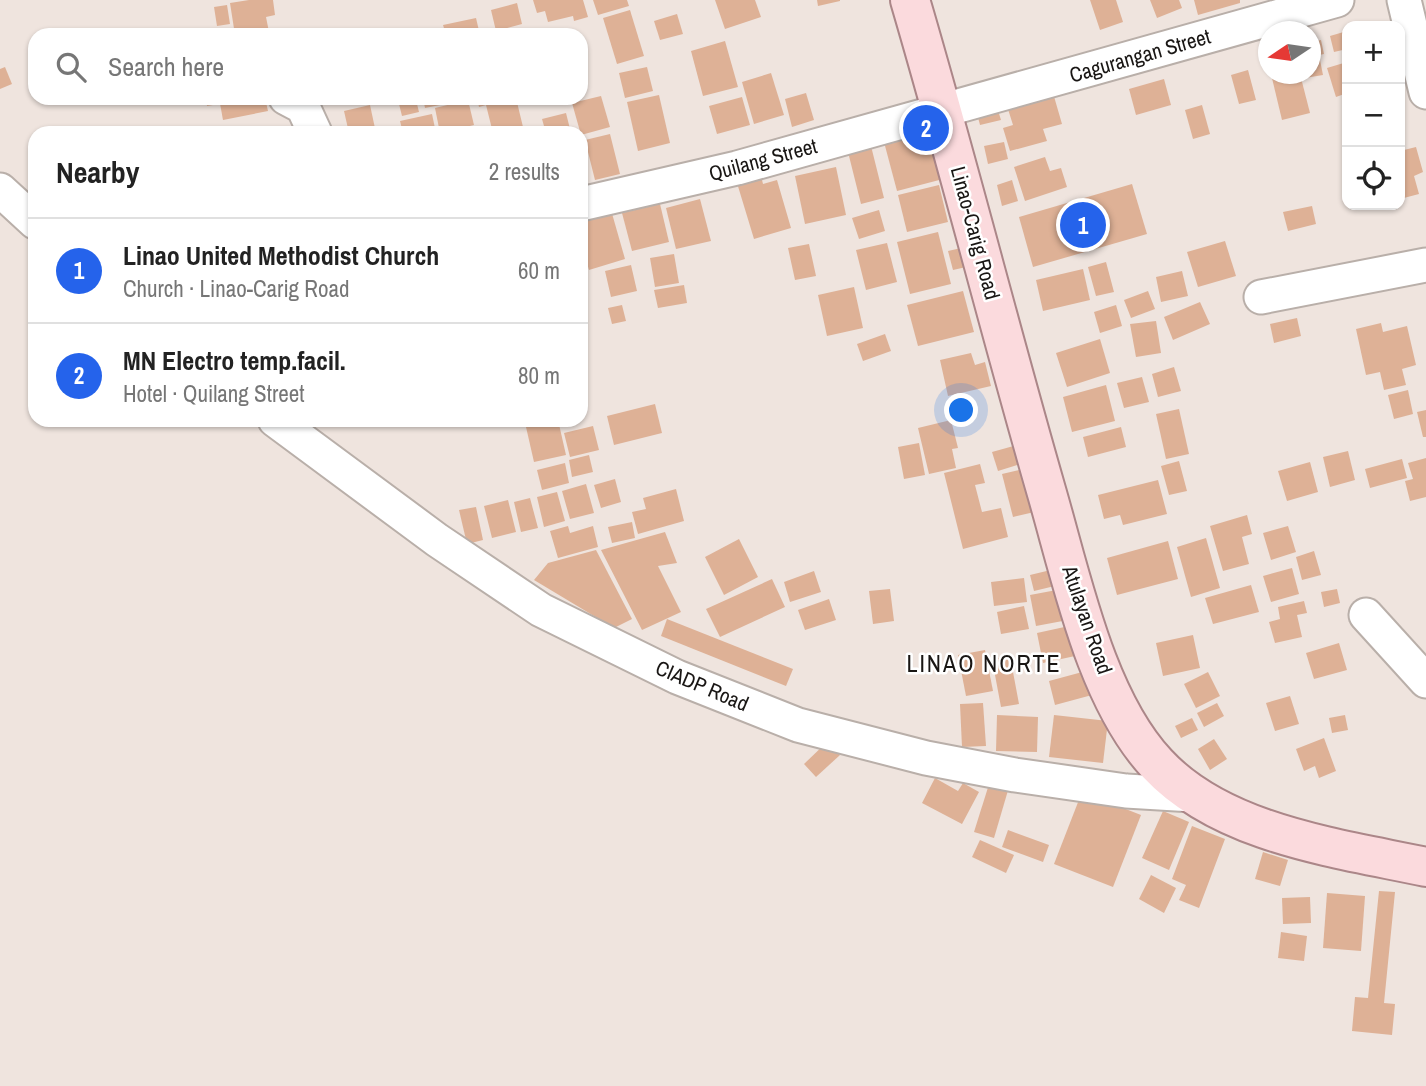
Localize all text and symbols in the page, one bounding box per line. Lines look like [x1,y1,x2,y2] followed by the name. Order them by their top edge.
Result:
[1066,21,1214,90] street label: Cagurangan Street
[1258,21,1321,84] north arrow
[1342,21,1405,210] map controls
[1342,21,1405,84] button: +
[28,28,588,105] search box
[52,48,90,86] icon: search
[108,49,224,84] text: Search here
[1342,84,1405,147] button: −
[903,102,949,154] pin: 2
[705,131,820,188] street label: Quilang Street
[1342,147,1405,210] button: locate
[56,152,139,192] text: Nearby
[489,156,560,187] text: 2 results
[944,163,1007,303] street label: Linao-Carig Road
[1060,199,1106,251] pin: 1
[123,238,439,273] text: Linao United Methodist Church
[74,255,84,286] text: 1
[518,255,560,286] text: 60 m
[123,273,349,304] text: Church · Linao-Carig Road
[123,343,346,378] text: MN Electro temp.facil.
[74,360,84,391] text: 2
[518,360,560,391] text: 80 m
[123,378,304,409] text: Hotel · Quilang Street
[944,393,978,427] your location
[1055,561,1120,678] street label: Atulayan Road
[906,647,1062,679] district label: LINAO NORTE
[651,653,753,718] street label: CIADP Road

